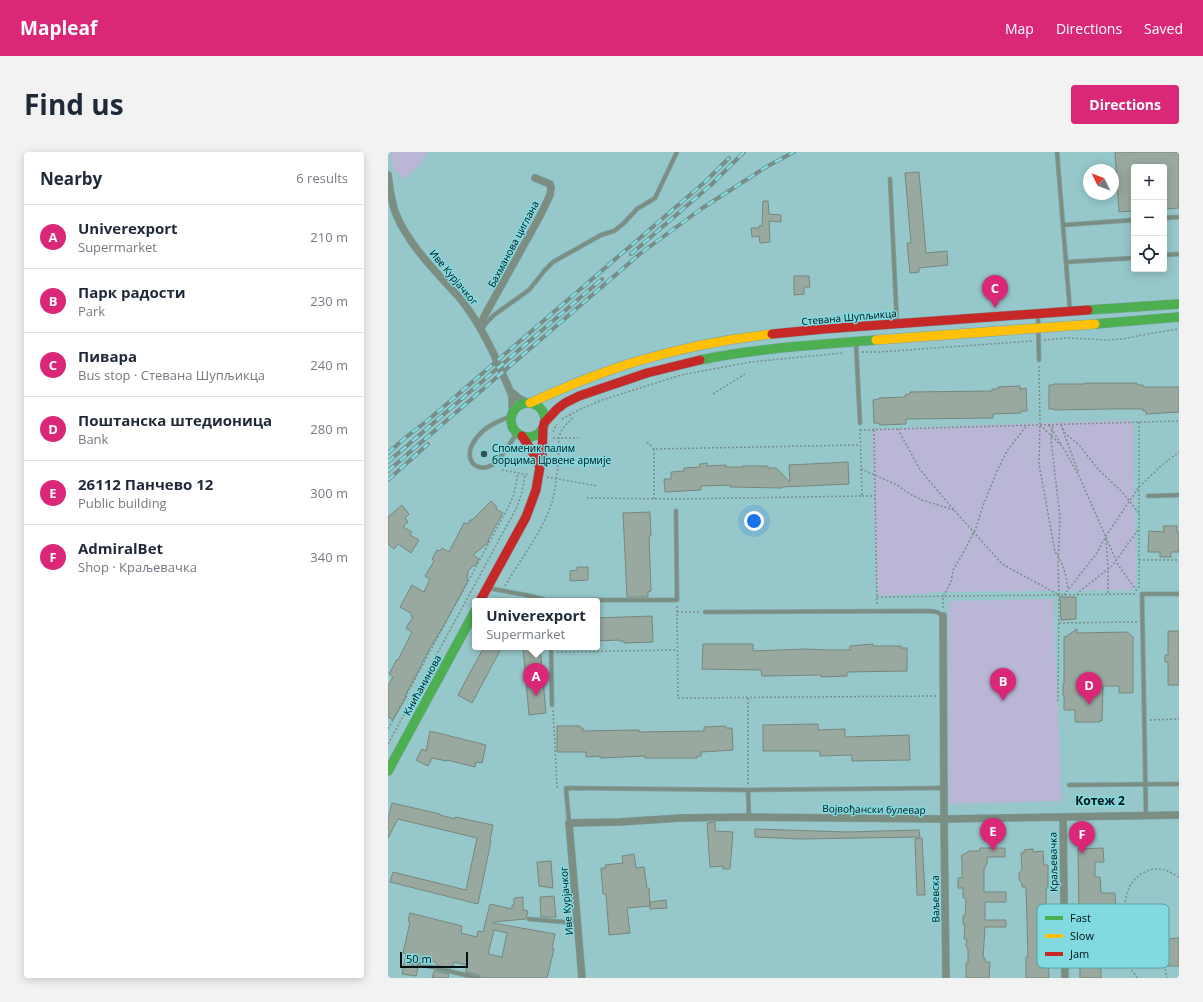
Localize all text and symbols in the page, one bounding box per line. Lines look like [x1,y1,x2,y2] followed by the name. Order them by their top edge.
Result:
[20,15,97,41] text: Mapleaf
[1005,19,1034,38] text: Map
[1056,19,1122,38] text: Directions
[1144,19,1183,38] text: Saved
[24,85,124,123] text: Find us
[1071,85,1179,124] button: Directions
[1083,164,1119,200] north arrow
[1131,164,1167,272] map controls
[1131,164,1167,200] button: +
[40,167,102,190] text: Nearby
[296,169,348,187] text: 6 results
[484,198,542,290] street label: Бахманова циглана
[1131,200,1167,236] button: −
[78,218,178,238] text: Univerexport
[49,228,57,246] text: A
[310,228,348,246] text: 210 m
[1131,236,1167,272] button: locate
[78,238,157,256] text: Supermarket
[427,246,482,308] street label: Иве Курјачког
[982,275,1008,308] pin: C
[78,282,186,302] text: Парк радости
[49,292,57,310] text: B
[310,292,348,310] text: 230 m
[78,302,105,320] text: Park
[801,306,897,328] street label: Стевана Шупљикца
[78,346,137,366] text: Пивара
[49,356,57,374] text: C
[310,356,348,374] text: 240 m
[78,366,265,384] text: Bus stop · Стевана Шупљикца
[78,410,272,430] text: Поштанска штедионица
[48,420,58,438] text: D
[310,420,348,438] text: 280 m
[78,430,108,448] text: Bank
[492,441,611,467] place label: Споменик палим борцима Црвене армије
[479,449,489,459] marker: Споменик палим борцима Црвене армије
[78,474,213,494] text: 26112 Панчево 12
[49,484,57,502] text: E
[310,484,348,502] text: 300 m
[78,494,167,512] text: Public building
[744,511,764,531] your location
[78,538,163,558] text: AdmiralBet
[49,548,57,566] text: F
[310,548,348,566] text: 340 m
[78,558,197,576] text: Shop · Краљевачка
[472,598,600,650] popup
[486,605,586,625] text: Univerexport
[486,625,565,643] text: Supermarket
[400,652,444,718] street label: Книћанинова
[523,663,549,696] pin: A
[990,668,1016,701] pin: B
[1076,672,1102,705] pin: D
[1075,792,1125,809] district label: Котеж 2
[822,801,926,817] street label: Војвођански булевар
[980,818,1006,851] pin: E
[1069,821,1095,854] pin: F
[1045,832,1061,892] street label: Краљевачка
[556,866,576,936] street label: Иве Курјачког
[928,875,942,923] street label: Ваљевска
[1037,904,1169,968] legend
[1070,910,1091,925] text: Fast
[1070,928,1094,943] text: Slow
[1069,946,1089,961] text: Jam
[400,950,468,969] scale bar
[406,951,432,966] text: 50 m

